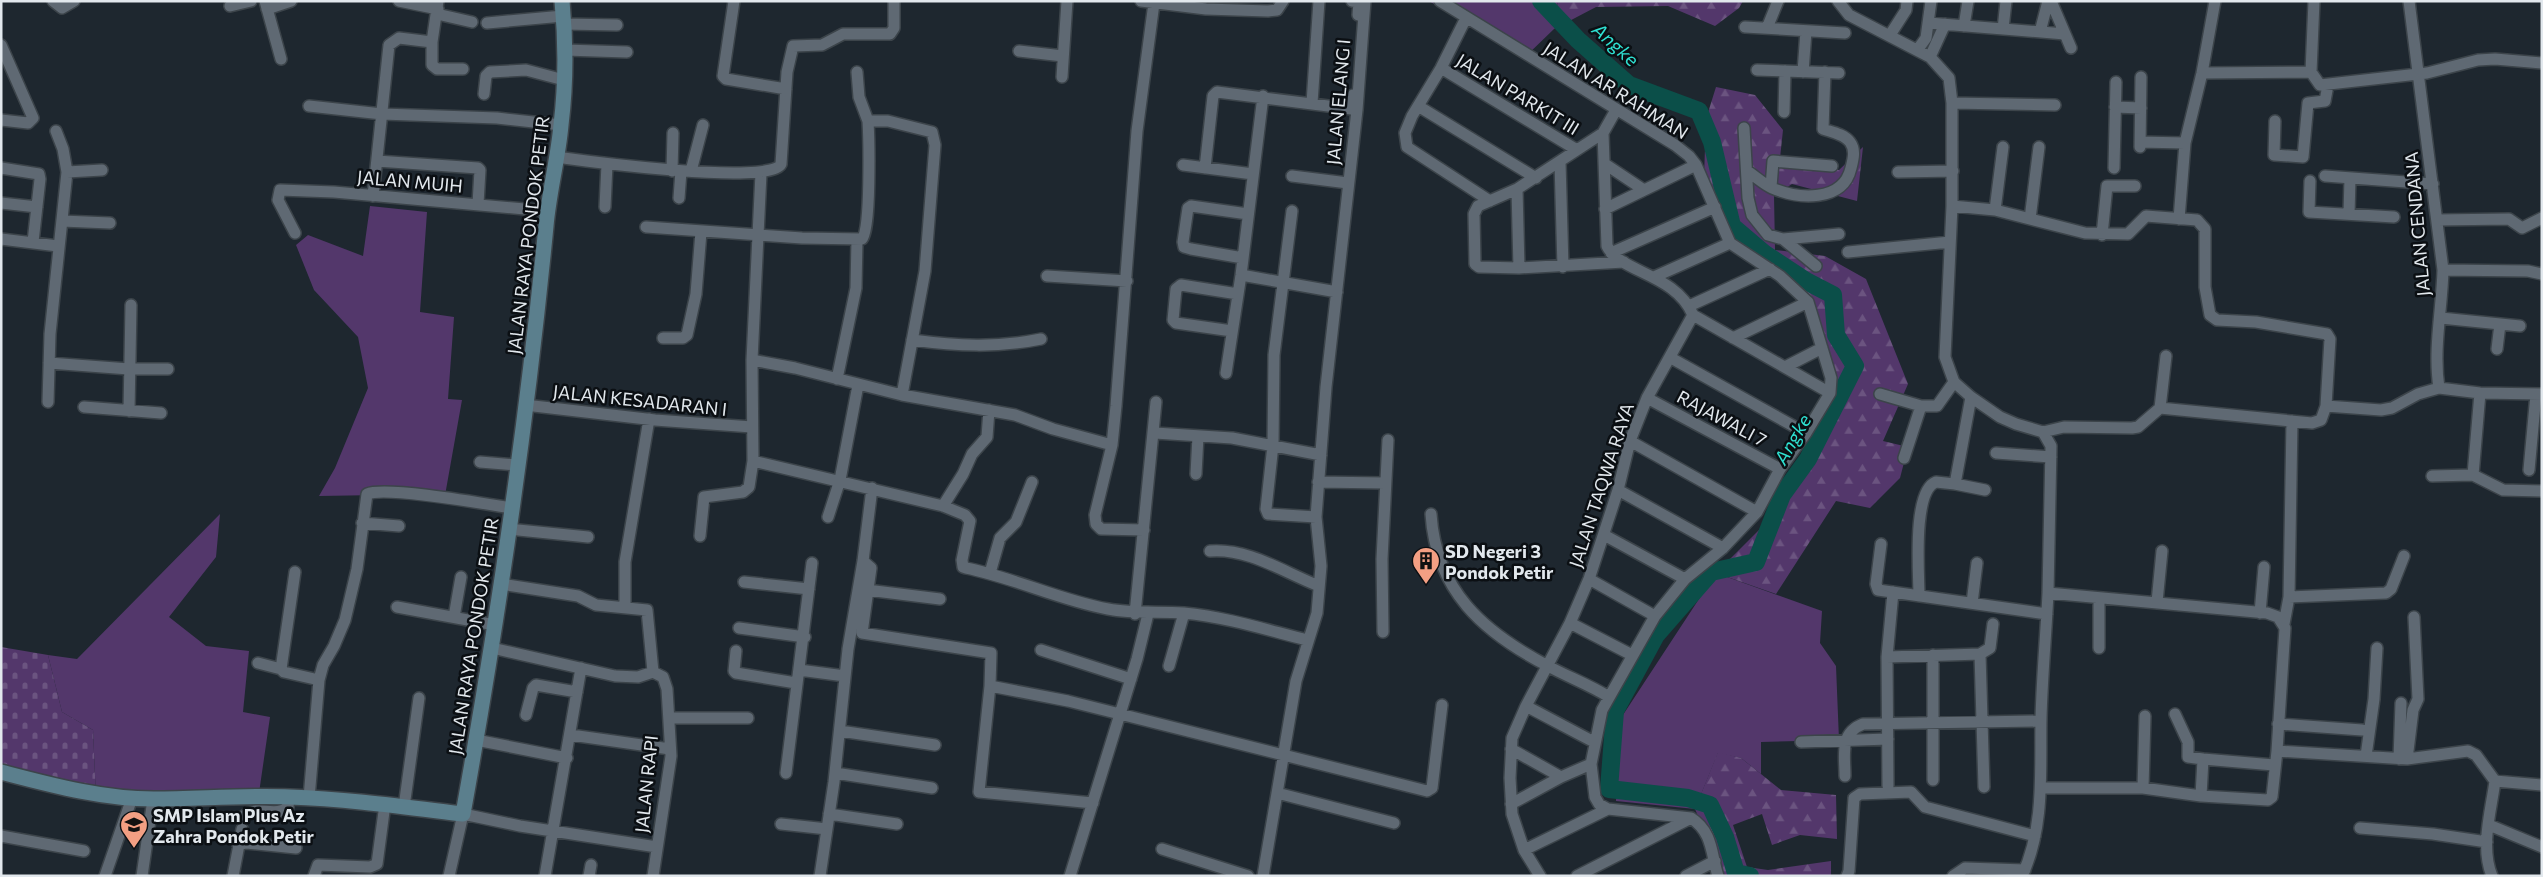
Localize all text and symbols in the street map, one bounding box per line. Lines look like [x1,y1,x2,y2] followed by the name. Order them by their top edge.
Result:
[1587,17,1644,71] water label: Angke
[1540,37,1692,143] street label: JALAN AR RAHMAN
[1322,38,1354,166] street label: JALAN ELANG I
[1453,49,1583,139] street label: JALAN PARKIT III
[502,115,554,355] street label: JALAN RAYA PONDOK PETIR
[2400,151,2434,297] street label: JALAN CENDANA
[356,165,464,197] street label: JALAN MUIH
[552,380,728,420] street label: JALAN KESADARAN I
[1673,385,1771,451] street label: RAJAWALI 7
[1564,400,1638,570] street label: JALAN TAQWA RAYA
[1768,410,1816,469] water label: Angke
[443,516,503,756] street label: JALAN RAYA PONDOK PETIR
[1445,540,1554,583] place label: SD Negeri 3 Pondok Petir
[1411,546,1441,585] building icon: SD Negeri 3 Pondok Petir
[630,734,662,834] street label: JALAN RAPI
[153,804,315,847] place label: SMP Islam Plus Az Zahra Pondok Petir
[119,810,149,849] school or university icon: SMP Islam Plus Az Zahra Pondok Petir

